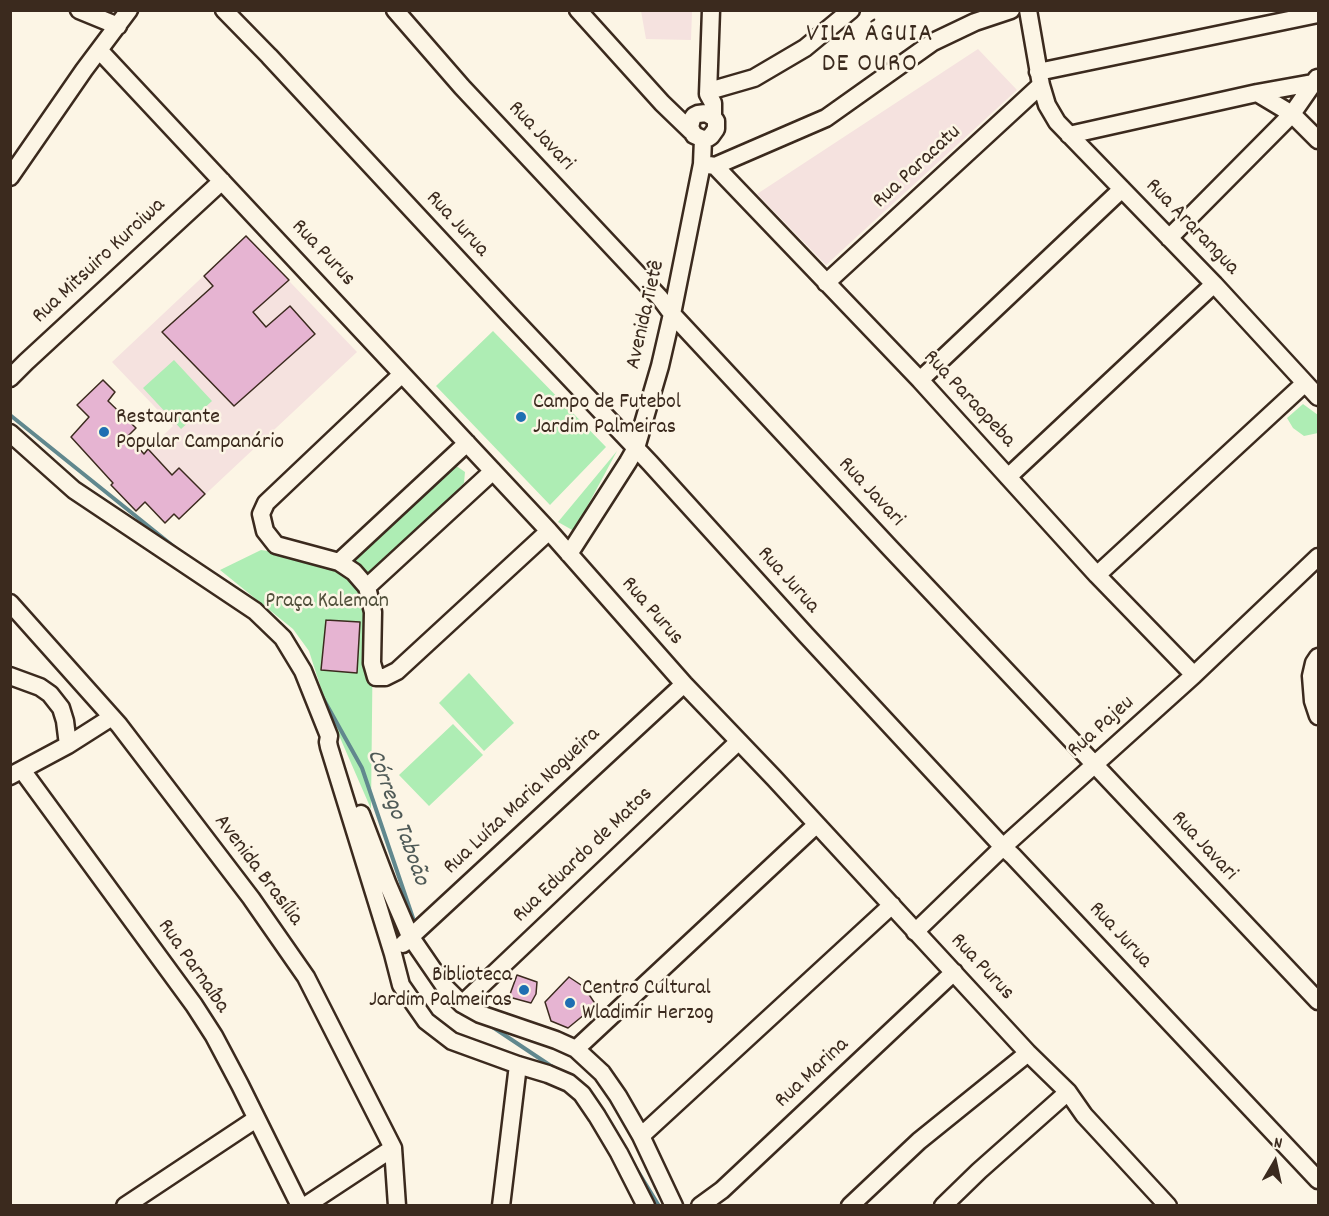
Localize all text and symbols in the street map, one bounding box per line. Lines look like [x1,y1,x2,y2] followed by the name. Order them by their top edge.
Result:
[806,20,934,82] district label: VILA ÁGUIA DE OURO
[501,97,579,177] street label: Rua Javari
[868,120,968,216] street label: Rua Paracatu
[1138,174,1244,282] street label: Rua Ararangua
[419,186,493,264] street label: Rua Jurua
[28,194,172,330] street label: Rua Mitsuiro Kuroiwa
[284,215,360,293] street label: Rua Purus
[622,258,672,372] street label: Avenida Tietê
[916,346,1020,454] street label: Rua Paraopeba
[533,391,681,442] place label: Campo de Futebol Jardim Palmeiras
[116,406,284,458] place label: Restaurante Popular Campanário
[514,410,528,424] marker: Campo de Futebol Jardim Palmeiras
[97,425,111,439] marker: Restaurante Popular Campanário
[831,453,909,533] street label: Rua Javari
[750,542,824,620] street label: Rua Jurua
[614,572,688,652] street label: Rua Purus
[265,590,389,616] park label: Praça Kaleman
[1063,691,1141,765] street label: Rua Pajeu
[439,723,607,881] street label: Rua Luíza Maria Nogueira
[358,746,434,890] water label: Córrego Taboão
[509,782,659,930] street label: Rua Eduardo de Matos
[1164,807,1242,887] street label: Rua Javari
[207,810,307,932] street label: Avenida Brasília
[1082,897,1156,975] street label: Rua Jurua
[150,915,234,1019] street label: Rua Parnaíba
[943,929,1019,1007] street label: Rua Purus
[369,964,512,1016] place label: Biblioteca Jardim Palmeiras
[582,977,714,1028] place label: Centro Cultural Wladimir Herzog
[517,983,531,997] marker: Biblioteca Jardim Palmeiras
[563,996,577,1010] marker: Centro Cultural Wladimir Herzog
[771,1033,855,1115] street label: Rua Marina
[1245,1132,1305,1192] north arrow
[1272,1132,1284,1156] text: N

